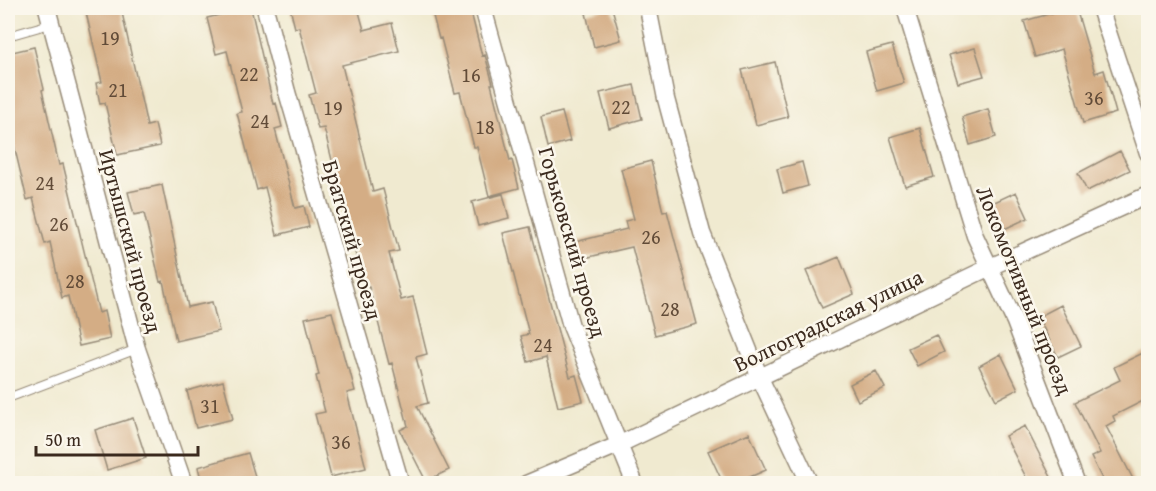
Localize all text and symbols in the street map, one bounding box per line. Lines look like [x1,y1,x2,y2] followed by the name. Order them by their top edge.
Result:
[100,23,120,52] house number: 19
[239,59,259,88] house number: 22
[461,60,481,89] house number: 16
[108,75,128,104] house number: 21
[1084,83,1104,112] house number: 36
[611,92,631,121] house number: 22
[323,93,343,122] house number: 19
[250,106,270,135] house number: 24
[475,112,495,141] house number: 18
[530,143,616,341] street label: Горьковский проезд
[91,146,171,336] street label: Иртышский проезд
[315,156,391,324] street label: Братский проезд
[35,168,55,197] house number: 24
[968,181,1082,399] street label: Локомотивный проезд
[49,209,69,238] house number: 26
[641,222,661,251] house number: 26
[728,260,929,380] street label: Волгоградская улица
[65,266,85,295] house number: 28
[660,294,680,323] house number: 28
[533,330,553,359] house number: 24
[200,391,220,420] house number: 31
[36,419,198,457] scale bar
[45,426,81,453] text: 50 m
[331,427,351,456] house number: 36

